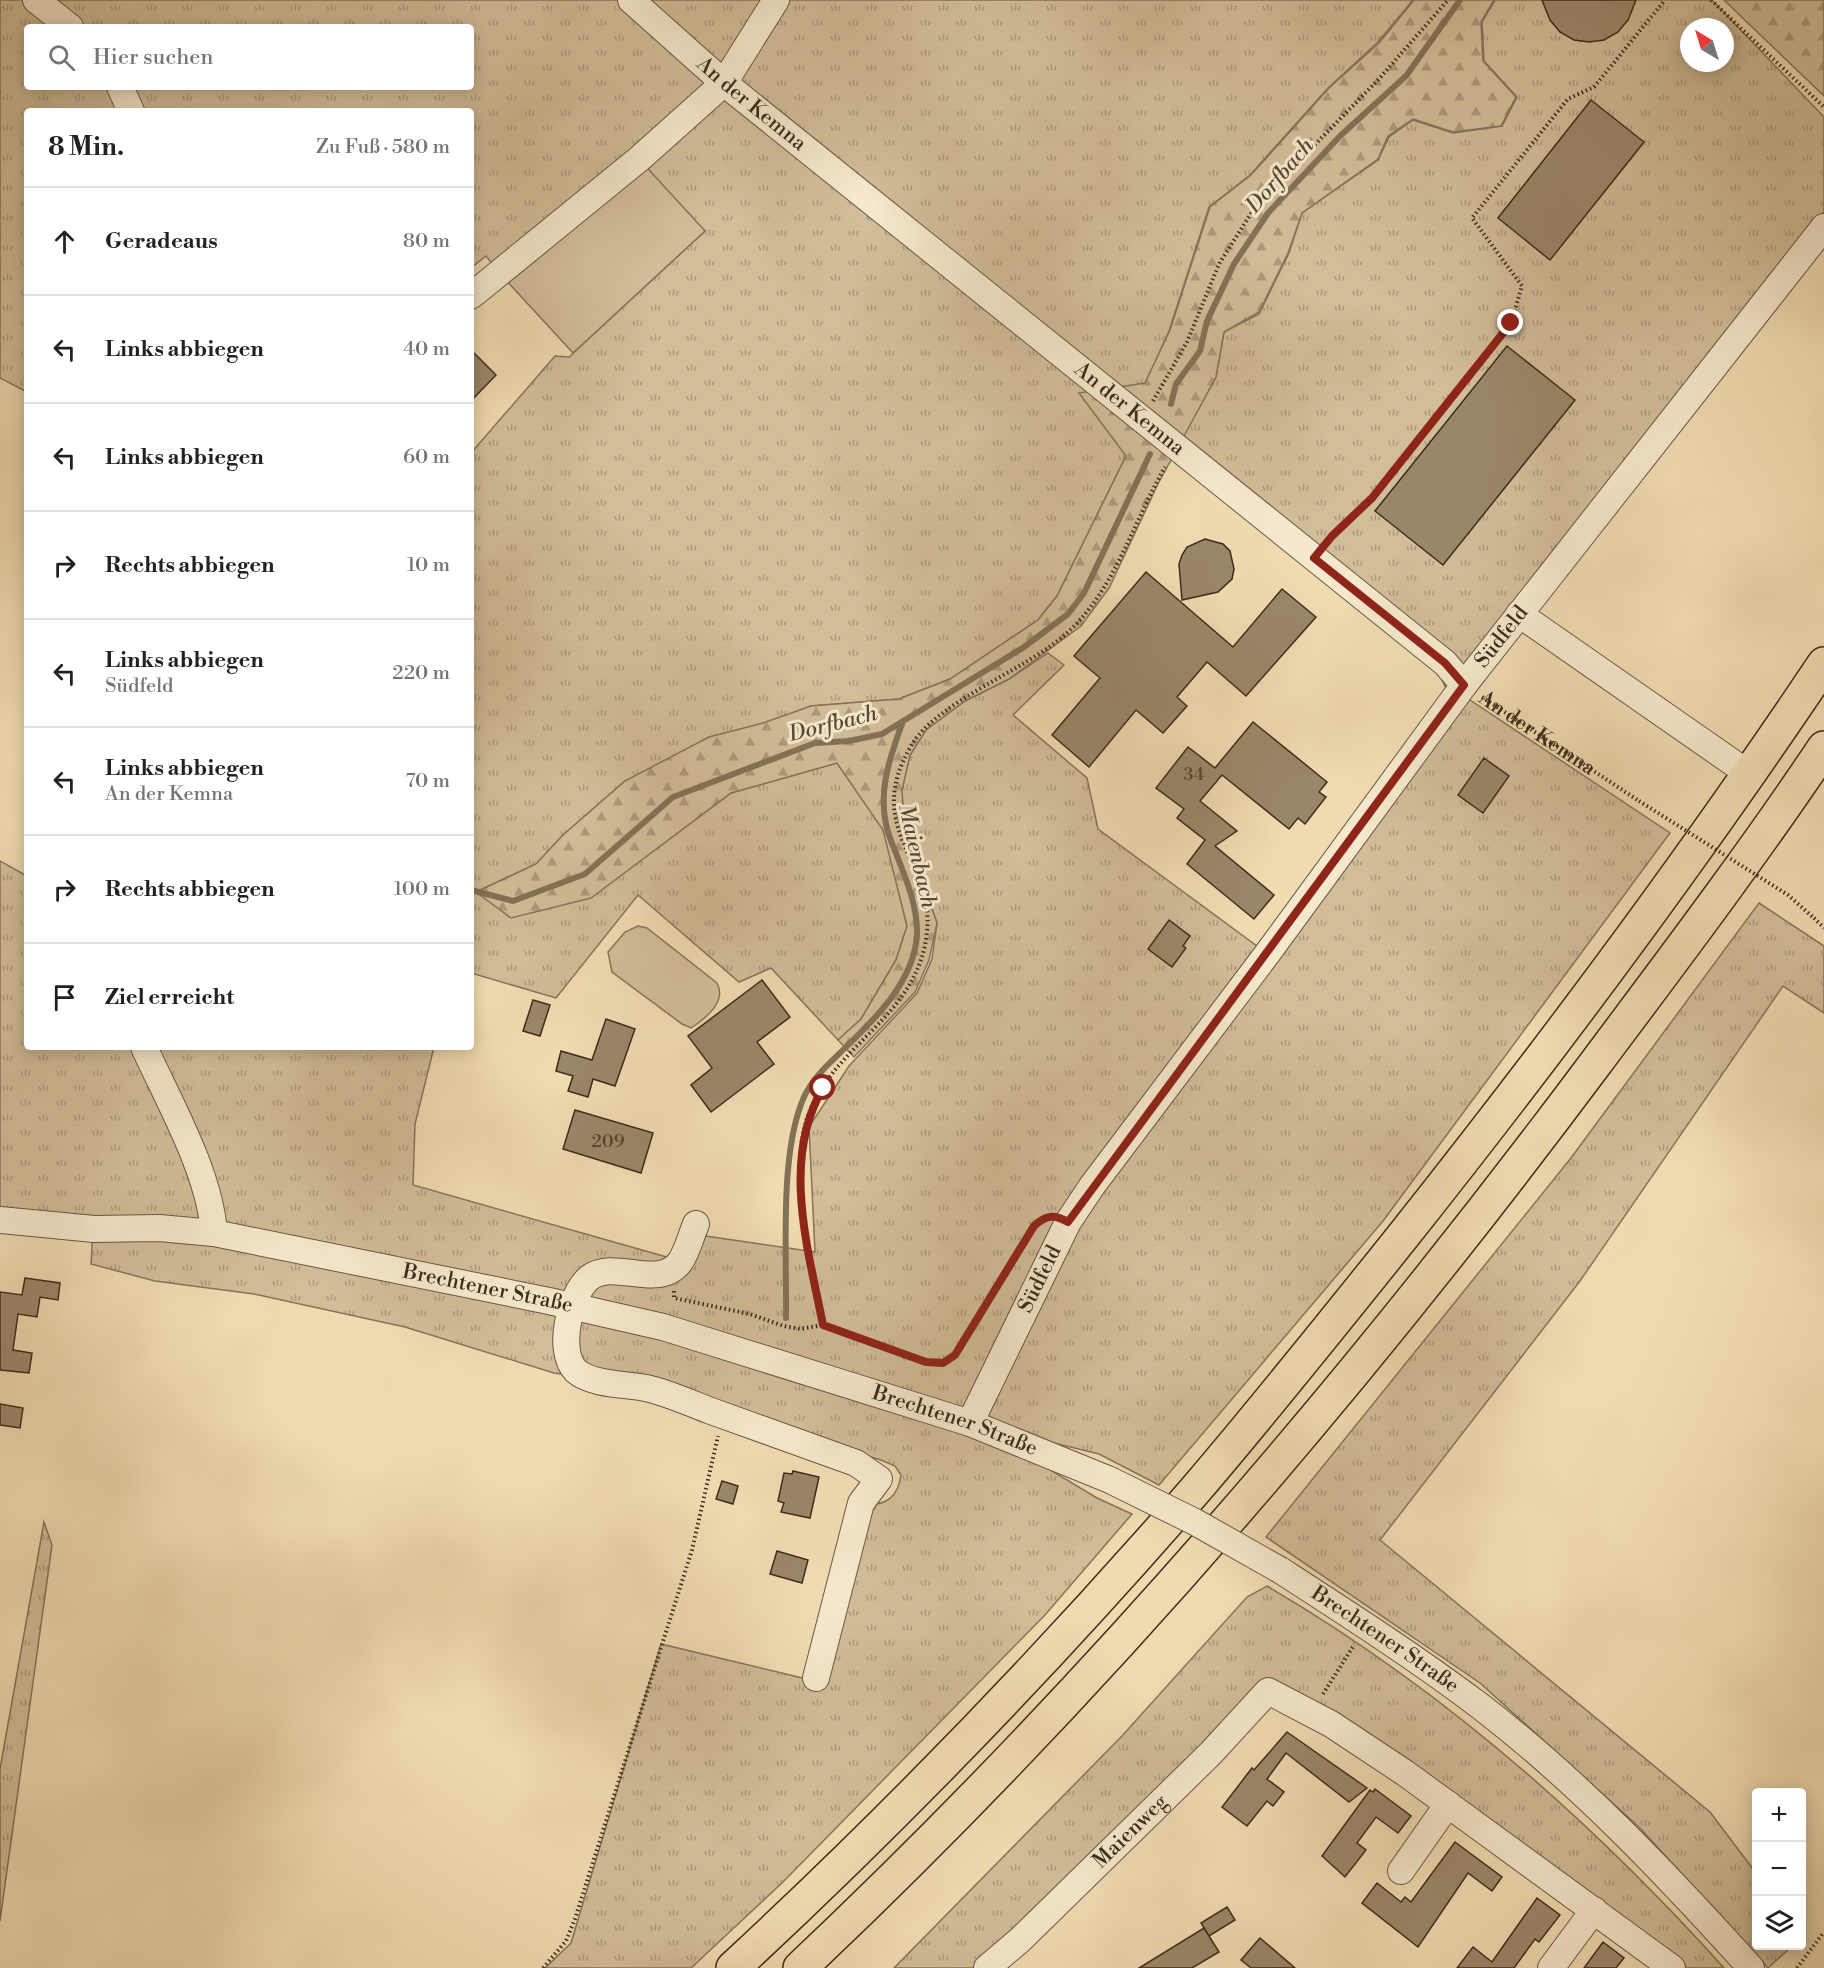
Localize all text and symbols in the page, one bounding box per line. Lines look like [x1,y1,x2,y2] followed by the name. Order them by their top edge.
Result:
[1680,18,1734,72] north arrow
[24,24,474,90] search box
[45,41,78,74] icon: search
[93,44,213,71] text: Hier suchen
[690,51,812,157] street label: An der Kemna
[48,131,124,163] text: 8 Min.
[1240,132,1320,220] water label: Dorfbach
[316,135,450,160] text: Zu Fuß · 580 m
[48,225,81,258] icon: ahead
[105,228,218,255] text: Geradeaus
[403,229,450,254] text: 80 m
[1497,309,1523,335] route end
[48,333,81,366] icon: left
[105,336,264,363] text: Links abbiegen
[403,337,450,362] text: 40 m
[1068,356,1190,462] street label: An der Kemna
[48,441,81,474] icon: left
[105,444,264,471] text: Links abbiegen
[403,445,450,470] text: 60 m
[48,549,81,582] icon: right
[105,552,275,579] text: Rechts abbiegen
[407,553,450,578] text: 10 m
[1469,601,1534,673] street label: Südfeld
[105,647,264,674] text: Links abbiegen
[48,657,81,690] icon: left
[392,661,450,686] text: 220 m
[105,674,173,699] text: Südfeld
[1473,685,1601,782] street label: An der Kemna
[785,700,881,748] water label: Dorfbach
[105,755,264,782] text: Links abbiegen
[1184,763,1205,786] house number: 34
[48,765,81,798] icon: left
[406,769,450,794] text: 70 m
[105,782,233,807] text: An der Kemna
[892,801,942,912] water label: Maienbach
[48,873,81,906] icon: right
[105,876,275,903] text: Rechts abbiegen
[394,877,450,902] text: 100 m
[48,981,81,1014] icon: arrive
[105,984,234,1011] text: Ziel erreicht
[809,1074,835,1100] route start
[591,1130,625,1153] house number: 209
[1013,1241,1068,1317] street label: Südfeld
[399,1258,575,1319] street label: Brechtener Straße
[868,1380,1041,1462] street label: Brechtener Straße
[1305,1580,1464,1699] street label: Brechtener Straße
[1752,1788,1806,1950] map controls
[1752,1788,1806,1842] button: +
[1087,1789,1174,1874] street label: Maienweg
[1752,1842,1806,1896] button: −
[1752,1896,1806,1950] button: layers

